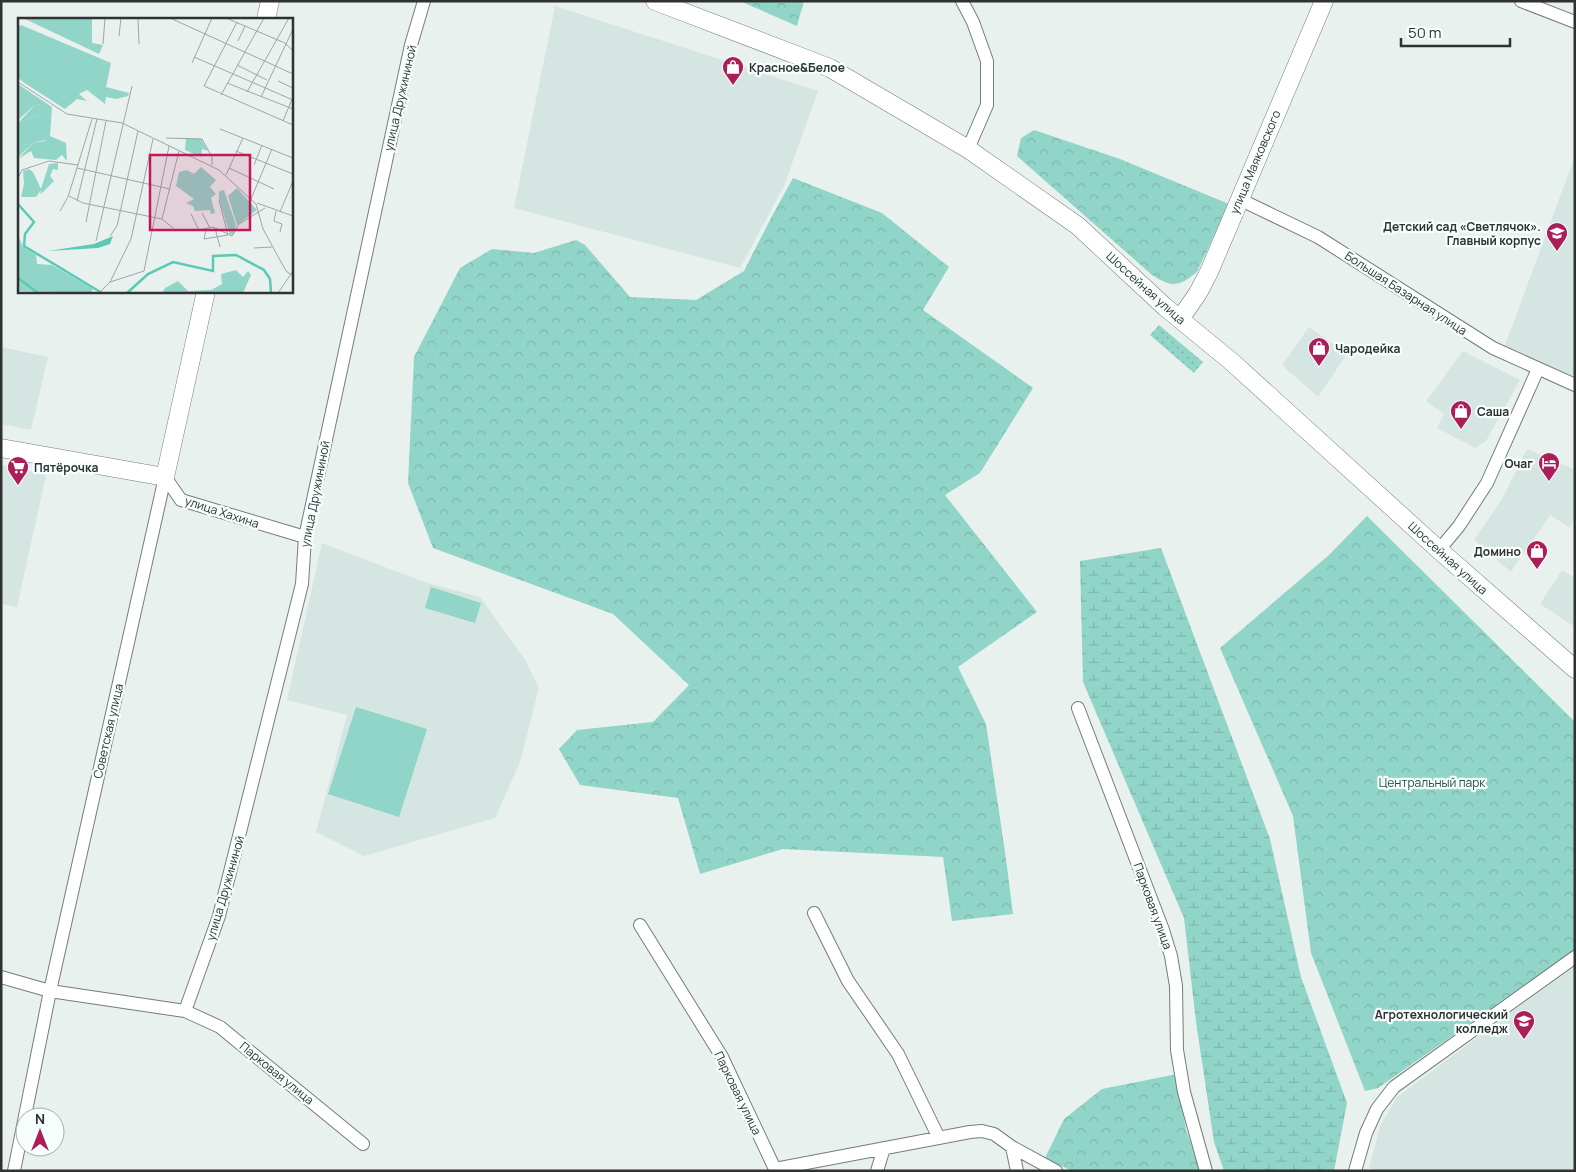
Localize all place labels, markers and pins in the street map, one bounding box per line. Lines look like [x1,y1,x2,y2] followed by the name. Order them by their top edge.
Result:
[721,55,745,86] shop icon: Красное&Белое
[749,59,845,76] place label: Красное&Белое
[1383,218,1541,249] place label: Детский сад «Светлячок». Главный корпус
[1545,221,1569,252] school or university icon: Детский сад «Светлячок». Главный корпус
[1307,336,1331,367] shop icon: Чародейка
[1335,340,1400,357] place label: Чародейка
[1449,399,1473,430] shop icon: Саша
[1477,403,1509,420] place label: Саша
[1537,451,1561,482] hotel icon: Очаг
[6,455,30,486] supermarket icon: Пятёрочка
[1504,455,1533,472] place label: Очаг
[34,459,98,476] place label: Пятёрочка
[1525,539,1549,570] shop icon: Домино
[1474,543,1521,560] place label: Домино
[1375,1006,1509,1037] place label: Агротехнологический колледж
[1512,1009,1536,1040] school or university icon: Агротехнологический колледж

